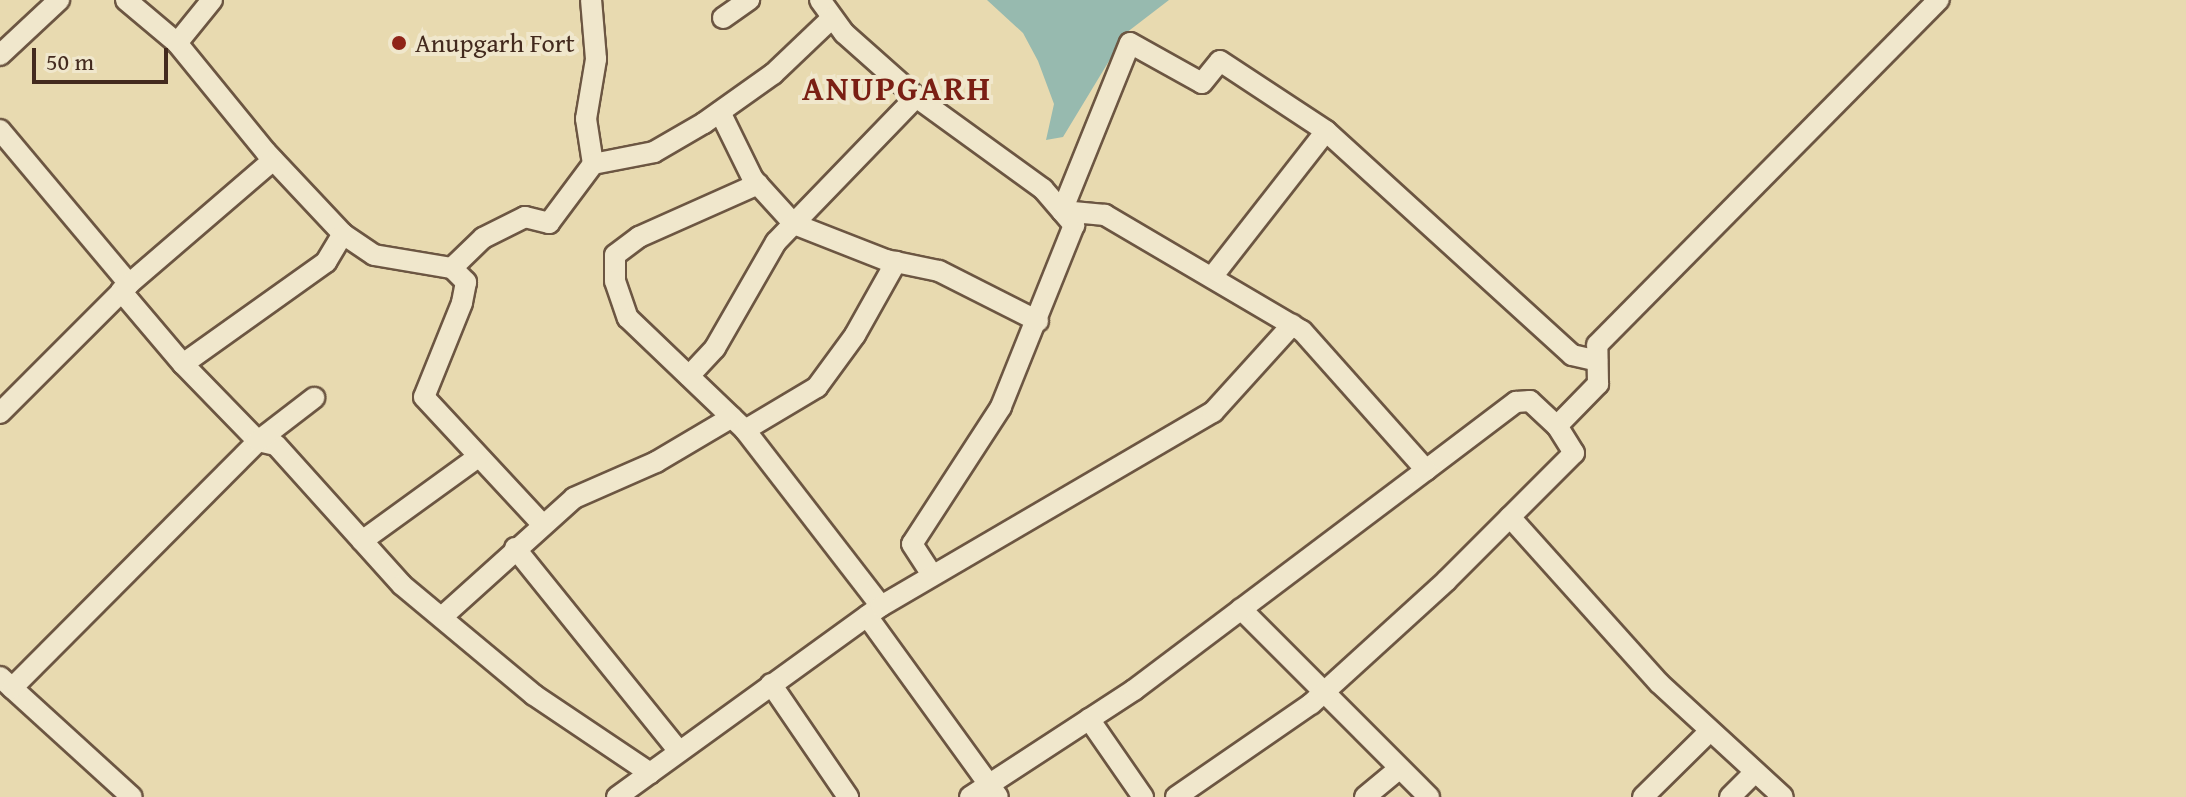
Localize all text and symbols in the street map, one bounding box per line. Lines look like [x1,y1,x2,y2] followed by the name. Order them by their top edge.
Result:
[415,27,575,59] place label: Anupgarh Fort
[36,32,172,82] scale bar
[390,34,408,52] marker: Anupgarh Fort
[46,44,94,79] text: 50 m
[802,68,992,108] district label: ANUPGARH

